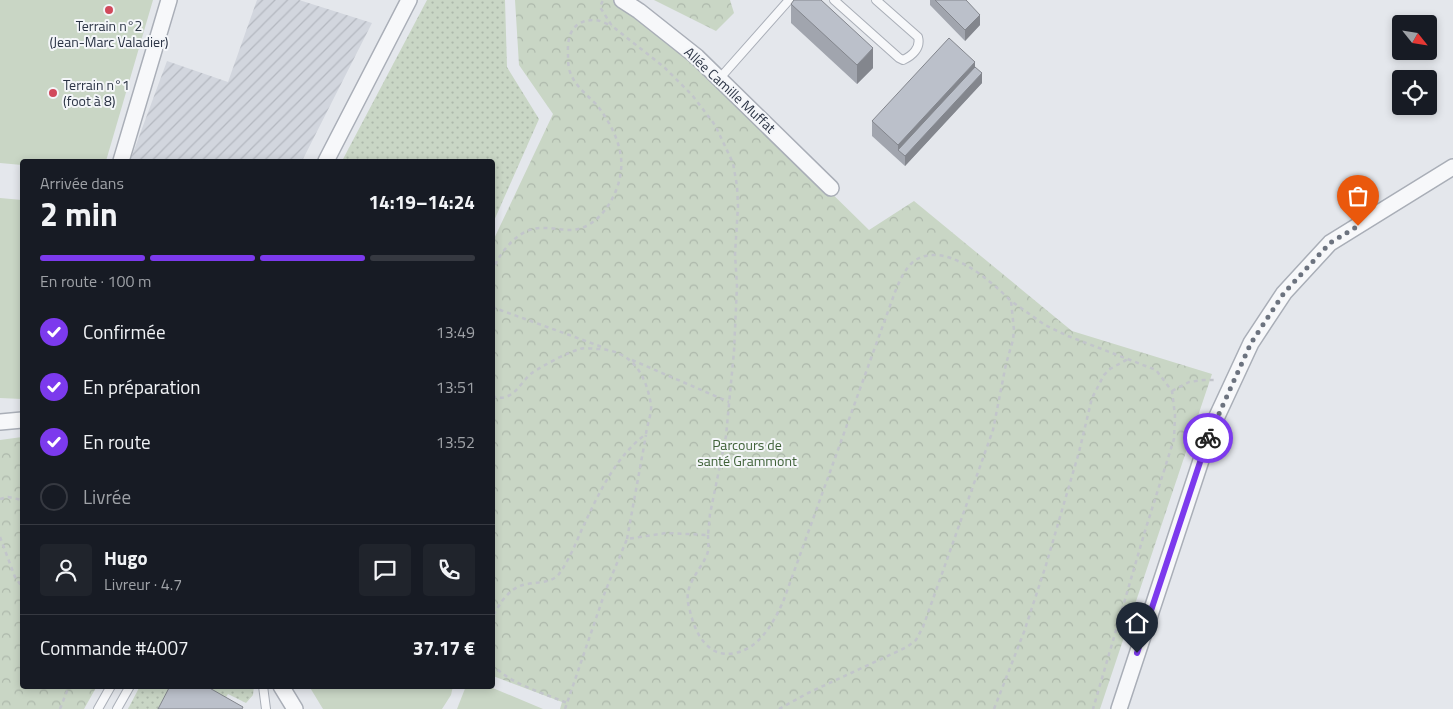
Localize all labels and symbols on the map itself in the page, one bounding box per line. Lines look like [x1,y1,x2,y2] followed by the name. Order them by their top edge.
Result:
[103,4,115,16] marker: Terrain n°2 (Jean-Marc Valadier)
[49,15,169,52] place label: Terrain n°2 (Jean-Marc Valadier)
[1392,15,1438,60] north arrow
[680,42,781,138] street label: Allée Camille Muffat
[63,74,130,111] place label: Terrain n°1 (foot à 8)
[47,87,59,99] marker: Terrain n°1 (foot à 8)
[1337,175,1379,226] pin
[1183,413,1233,463] courier
[697,434,797,471] park label: Parcours de santé Grammont
[1116,602,1158,653] pin

